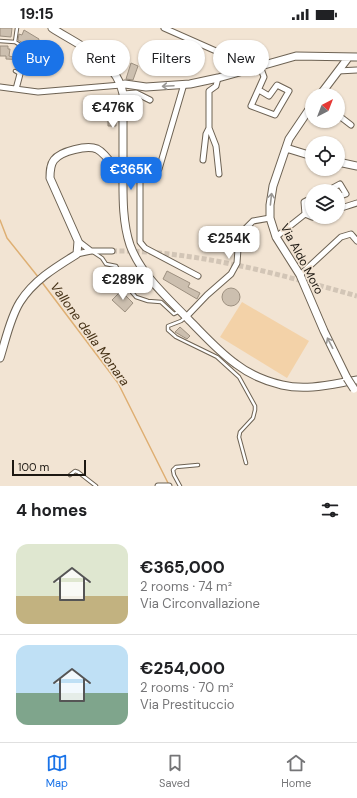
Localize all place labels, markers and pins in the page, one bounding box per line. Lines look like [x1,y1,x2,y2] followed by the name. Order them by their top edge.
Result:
[85,95,141,129] pin: €476K
[103,157,159,191] pin: €365K
[201,226,257,260] pin: €254K
[95,267,151,301] pin: €289K

